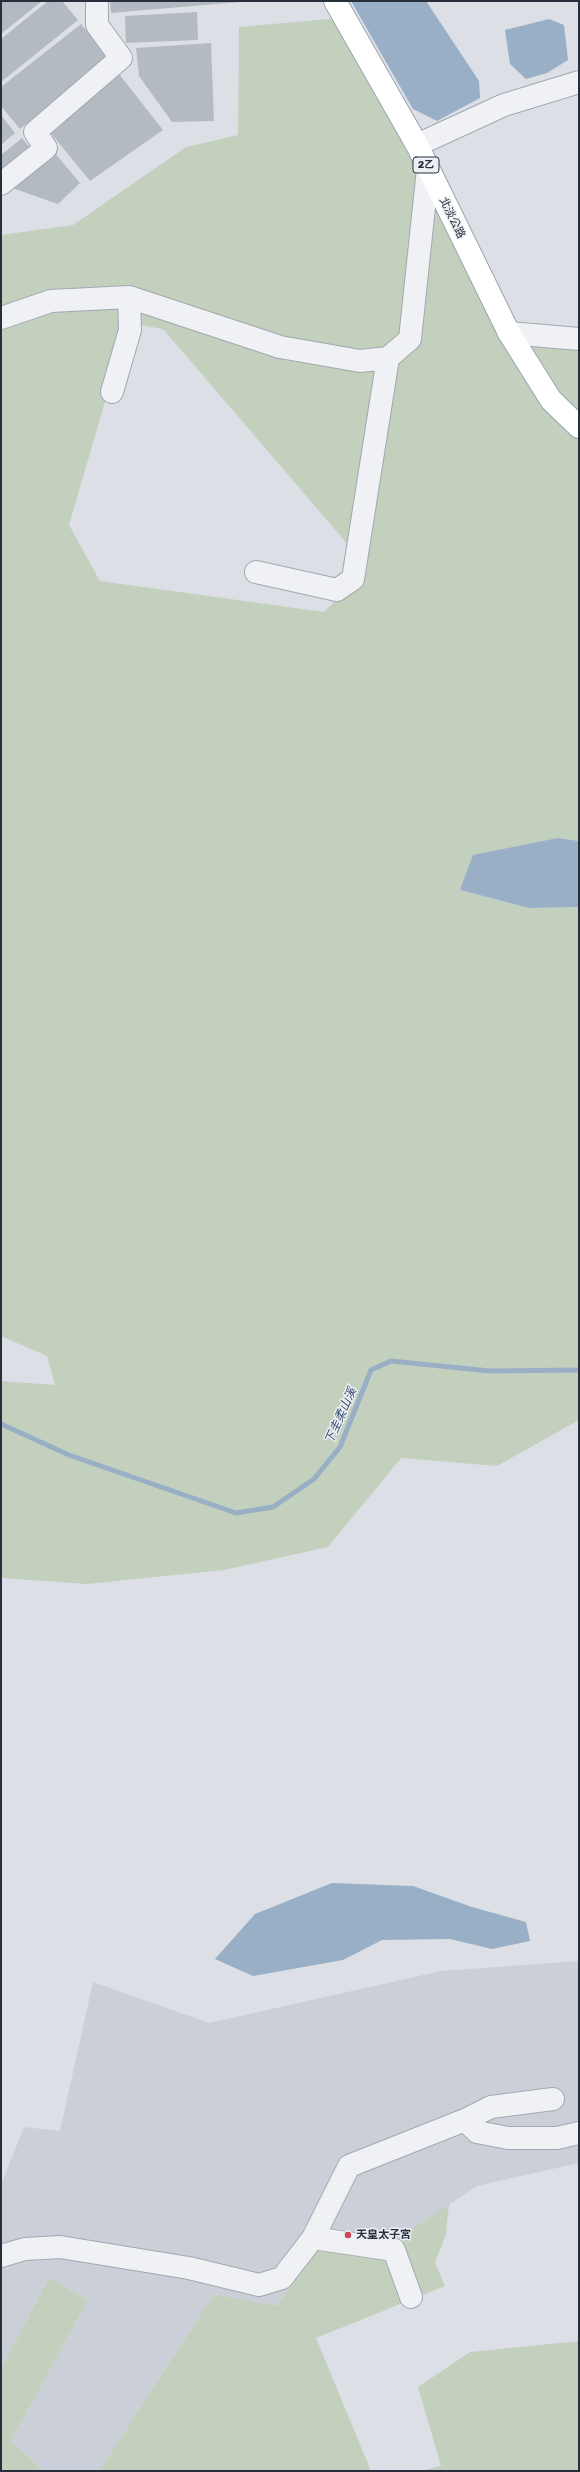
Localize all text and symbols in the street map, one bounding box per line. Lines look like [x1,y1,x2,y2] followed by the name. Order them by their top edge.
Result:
[413,157,439,173] road number: 2乙
[436,195,468,241] street label: 北淡公路
[322,1386,360,1446] water label: 下圭柔山溪
[356,2228,411,2242] place label: 天皇太子宮
[343,2230,353,2240] marker: 天皇太子宮

